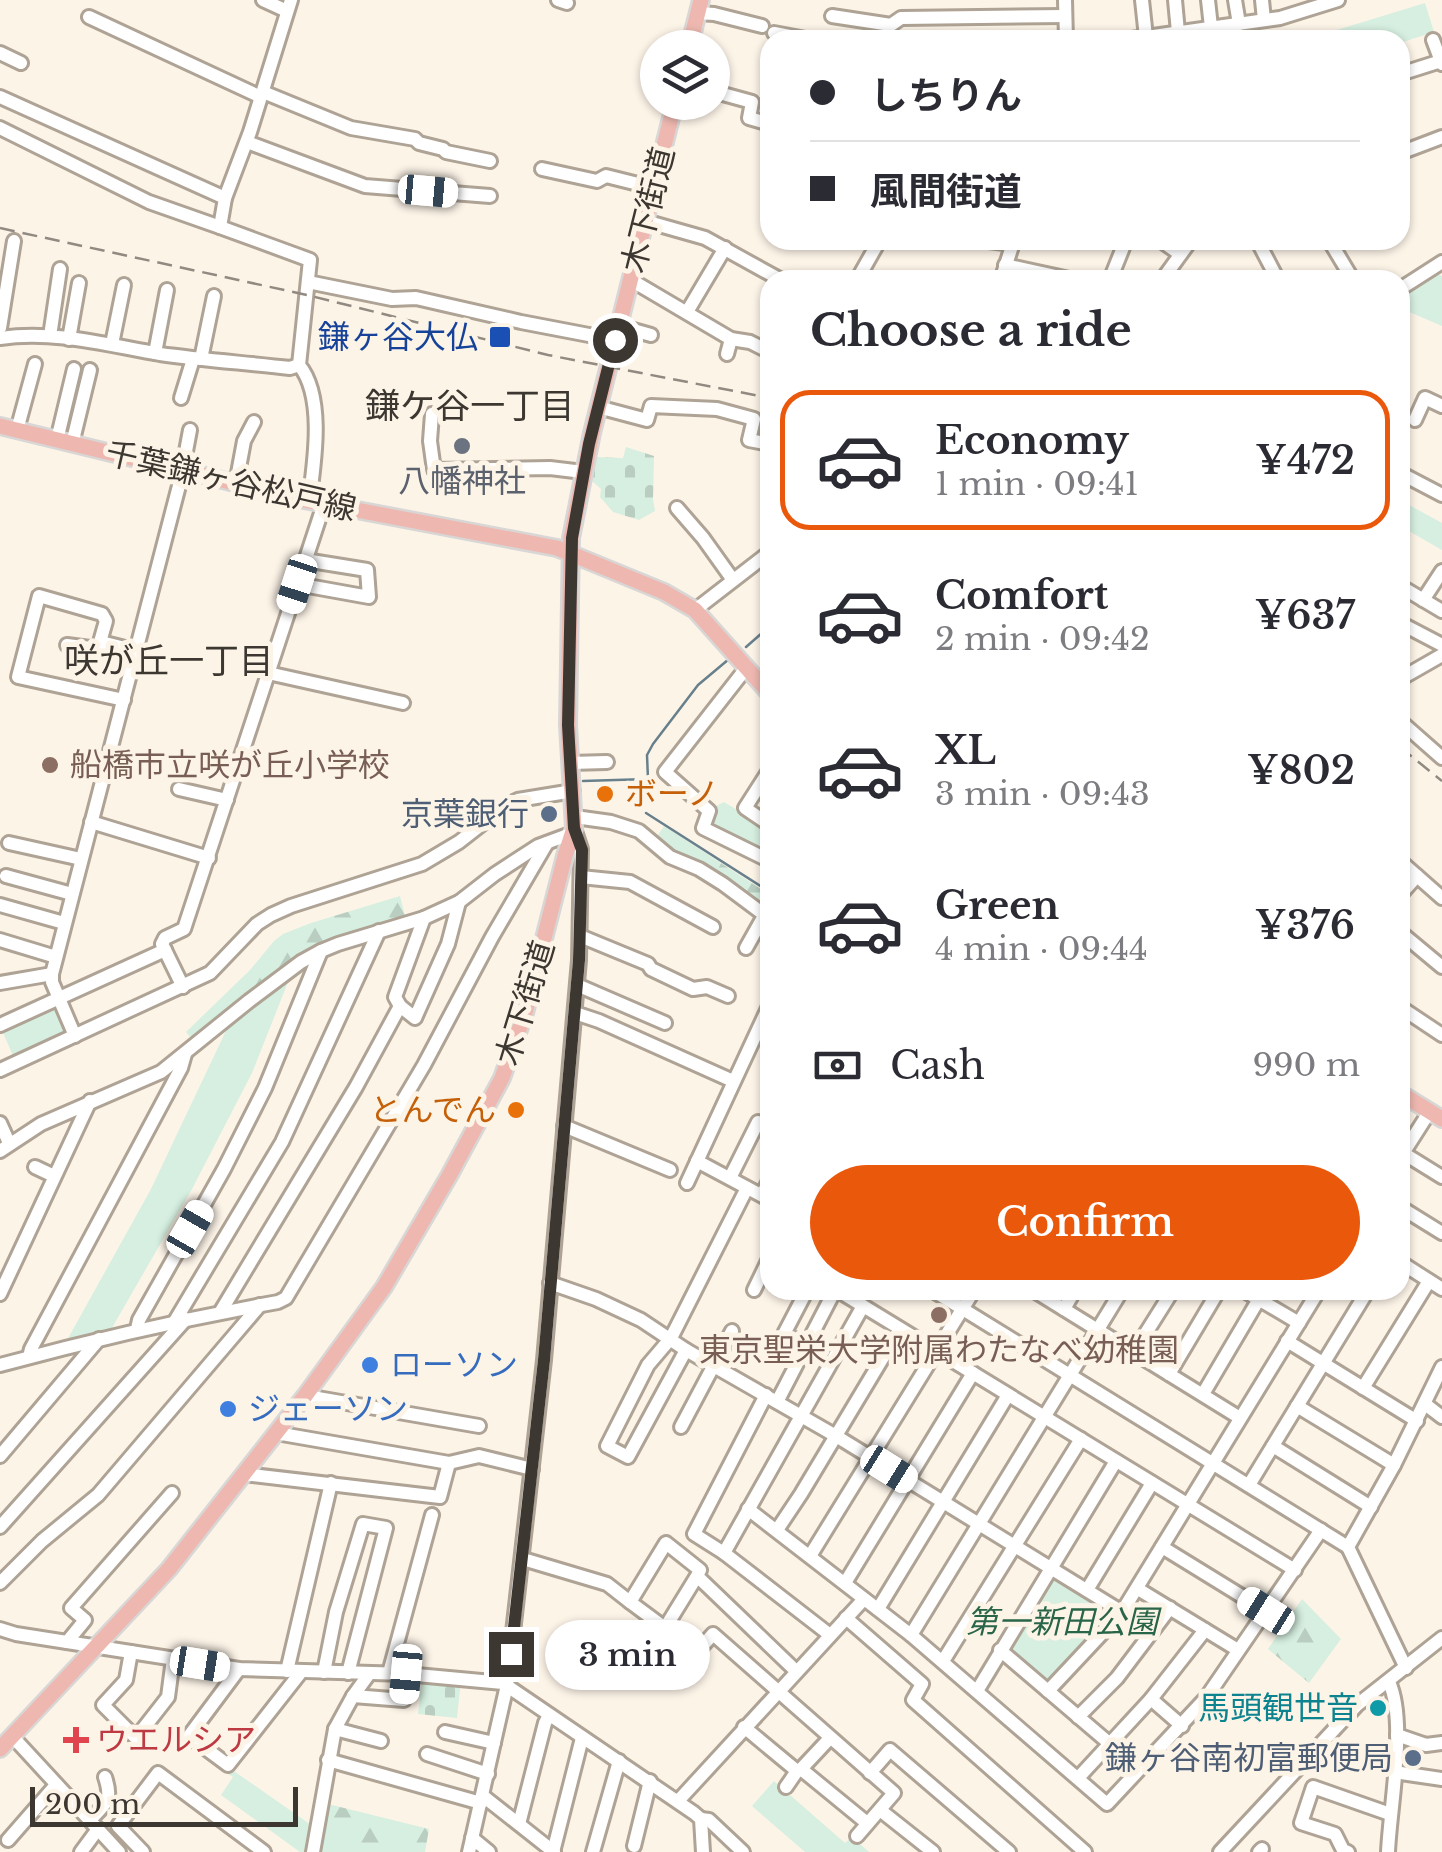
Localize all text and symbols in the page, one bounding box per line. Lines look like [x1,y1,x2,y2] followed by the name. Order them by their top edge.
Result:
[640,30,730,120] map controls
[640,30,730,120] button: layers
[870,72,1022,119] text: しちりん
[613,143,683,277] street label: 木下街道
[870,168,1022,215] text: 風間街道
[397,173,459,209] car
[810,302,1132,358] text: Choose a ride
[318,317,478,357] place label: 鎌ヶ谷大仏
[593,318,638,363] route start
[487,324,513,350] marker: 鎌ヶ谷大仏
[365,384,575,427] district label: 鎌ケ谷一丁目
[815,415,905,505] icon: car
[935,417,1129,464] text: Economy
[102,433,360,529] street label: 千葉鎌ヶ谷松戸線
[451,435,473,457] marker: 八幡神社
[1255,437,1355,484] text: ¥472
[398,461,526,501] place label: 八幡神社
[935,464,1139,504] text: 1 min · 09:41
[273,551,321,617] car
[815,570,905,660] icon: car
[935,572,1108,619] text: Comfort
[1255,592,1355,639] text: ¥637
[935,619,1150,659] text: 2 min · 09:42
[64,639,274,682] district label: 咲が丘一丁目
[815,725,905,815] icon: car
[935,727,996,774] text: XL
[70,745,390,785] place label: 船橋市立咲が丘小学校
[1247,747,1355,794] text: ¥802
[39,754,61,776] marker: 船橋市立咲が丘小学校
[625,774,719,814] place label: ボーノ
[935,774,1150,814] text: 3 min · 09:43
[594,783,616,805] marker: ボーノ
[401,794,529,834] place label: 京葉銀行
[538,803,560,825] marker: 京葉銀行
[815,880,905,970] icon: car
[935,882,1059,929] text: Green
[1255,902,1355,949] text: ¥376
[935,929,1148,969] text: 4 min · 09:44
[487,936,563,1070] street label: 木下街道
[810,1038,865,1093] icon: cash
[890,1042,985,1089] text: Cash
[1252,1045,1360,1085] text: 990 m
[370,1090,496,1130] place label: とんでん
[505,1099,527,1121] marker: とんでん
[810,1165,1360,1280] button: Confirm
[162,1196,218,1262] car
[928,1304,950,1326] marker: 東京聖栄大学附属わたなべ幼稚園
[699,1330,1179,1370] place label: 東京聖栄大学附属わたなべ幼稚園
[390,1345,518,1385] place label: ローソン
[359,1354,381,1376] marker: ローソン
[248,1389,408,1429] place label: ジェーソン
[217,1398,239,1420] marker: ジェーソン
[856,1440,922,1498] car
[1233,1582,1299,1640] car
[966,1602,1162,1642] park label: 第一新田公園
[546,1619,711,1689] callout: 3 min
[489,1632,534,1677] route end
[578,1635,677,1675] text: 3 min
[388,1643,424,1705] car
[168,1644,232,1684] car
[1198,1688,1358,1728] place label: 馬頭観世音
[1367,1697,1389,1719] marker: 馬頭観世音
[96,1720,256,1760] place label: ウエルシア
[65,1729,87,1751] marker: ウエルシア
[1105,1738,1393,1778] place label: 鎌ヶ谷南初富郵便局
[1402,1747,1424,1769] marker: 鎌ヶ谷南初富郵便局
[30,1782,298,1826] scale bar
[45,1787,140,1822] text: 200 m

